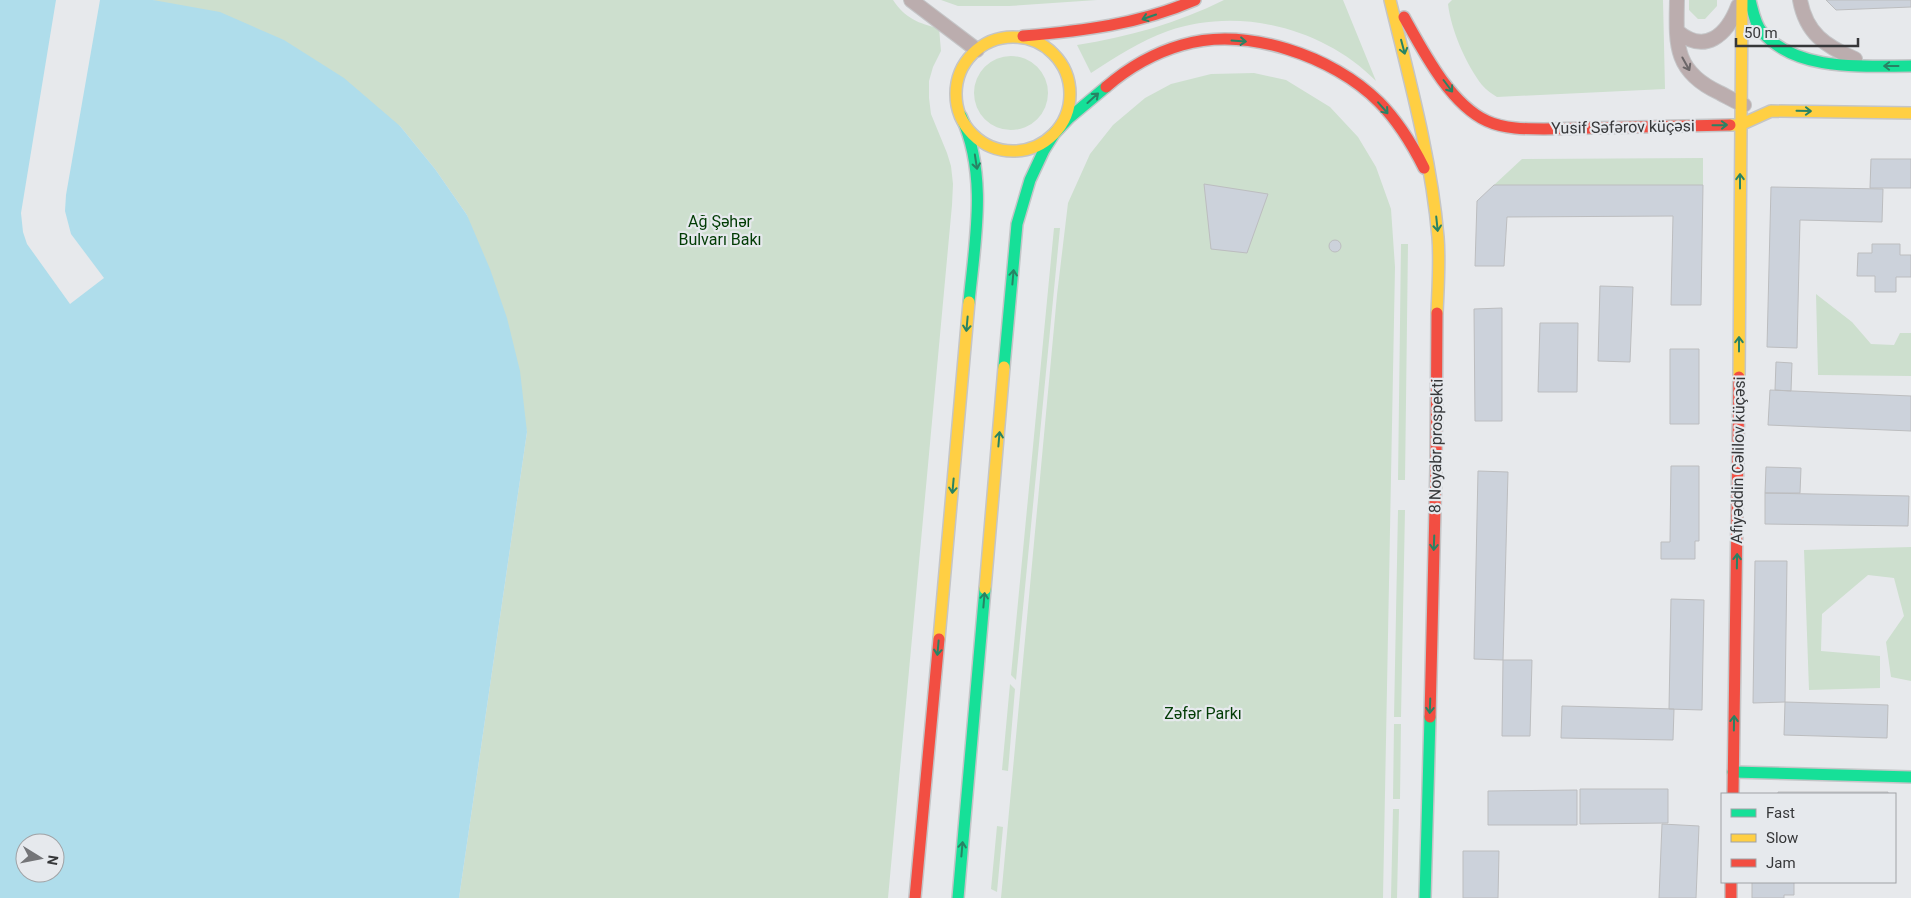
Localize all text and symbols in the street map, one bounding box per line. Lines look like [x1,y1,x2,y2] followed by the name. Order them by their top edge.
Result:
[1141,12,1157,22] one-way arrow
[1736,15,1858,47] scale bar
[1744,24,1778,42] text: 50 m
[1231,36,1247,46] one-way arrow
[1399,39,1408,55] one-way arrow
[1681,57,1691,72] one-way arrow
[1884,61,1900,71] one-way arrow
[1443,79,1453,93] one-way arrow
[1086,92,1099,104] one-way arrow
[1377,101,1388,114] one-way arrow
[1795,106,1811,116] one-way arrow
[1551,116,1695,138] street label: Yusif Səfərov küçəsi
[1712,120,1728,130] one-way arrow
[972,154,982,170] one-way arrow
[1735,174,1745,190] one-way arrow
[678,212,762,249] park label: Ağ Şəhər Bulvarı Bakı
[1432,215,1441,231] one-way arrow
[1008,269,1018,285] one-way arrow
[962,316,972,332] one-way arrow
[1734,336,1744,352] one-way arrow
[1727,376,1749,544] street label: Afiyəddin Cəlilov küçəsi
[1425,379,1447,513] street label: 8 Noyabr prospekti
[994,431,1003,447] one-way arrow
[948,478,957,494] one-way arrow
[1429,535,1439,551] one-way arrow
[1732,553,1742,570] one-way arrow
[980,593,989,609] one-way arrow
[933,639,943,655] one-way arrow
[1425,698,1434,714] one-way arrow
[1164,704,1242,723] park label: Zəfər Parkı
[1729,715,1739,732] one-way arrow
[1721,793,1896,883] legend
[1766,804,1795,822] text: Fast
[1766,829,1798,847] text: Slow
[15,833,65,883] north arrow
[958,842,967,858] one-way arrow
[44,854,62,867] text: N
[1766,854,1796,872] text: Jam

